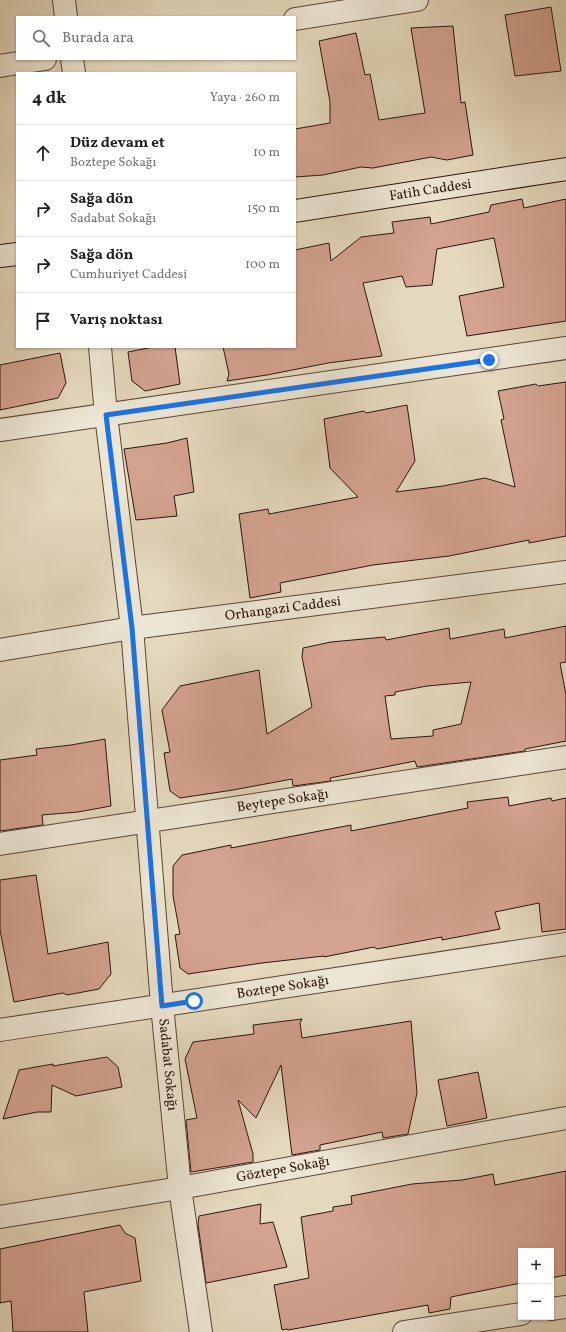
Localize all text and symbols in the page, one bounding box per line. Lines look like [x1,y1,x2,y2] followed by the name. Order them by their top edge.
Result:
[16,16,296,60] search box
[30,27,52,49] icon: search
[62,28,134,49] text: Burada ara
[32,87,66,110] text: 4 dk
[210,89,280,107] text: Yaya · 260 m
[70,133,165,154] text: Düz devam et
[32,142,54,164] icon: ahead
[253,144,280,162] text: 10 m
[70,154,156,172] text: Boztepe Sokağı
[388,174,473,206] street label: Fatih Caddesi
[70,189,134,210] text: Sağa dön
[32,198,54,220] icon: right
[247,200,280,218] text: 150 m
[70,210,156,228] text: Sadabat Sokağı
[70,245,134,266] text: Sağa dön
[32,254,54,276] icon: right
[245,256,280,274] text: 100 m
[70,266,187,284] text: Cumhuriyet Caddesi
[32,310,54,332] icon: arrive
[70,310,163,331] text: Varış noktası
[480,351,498,369] route end
[224,592,342,625] street label: Orhangazi Caddesi
[235,784,330,817] street label: Beytepe Sokağı
[235,971,330,1003] street label: Boztepe Sokağı
[185,992,203,1010] route start
[154,1018,182,1112] street label: Sadabat Sokağı
[235,1152,331,1187] street label: Göztepe Sokağı
[518,1248,554,1320] map controls
[518,1248,554,1284] button: +
[518,1284,554,1320] button: −

